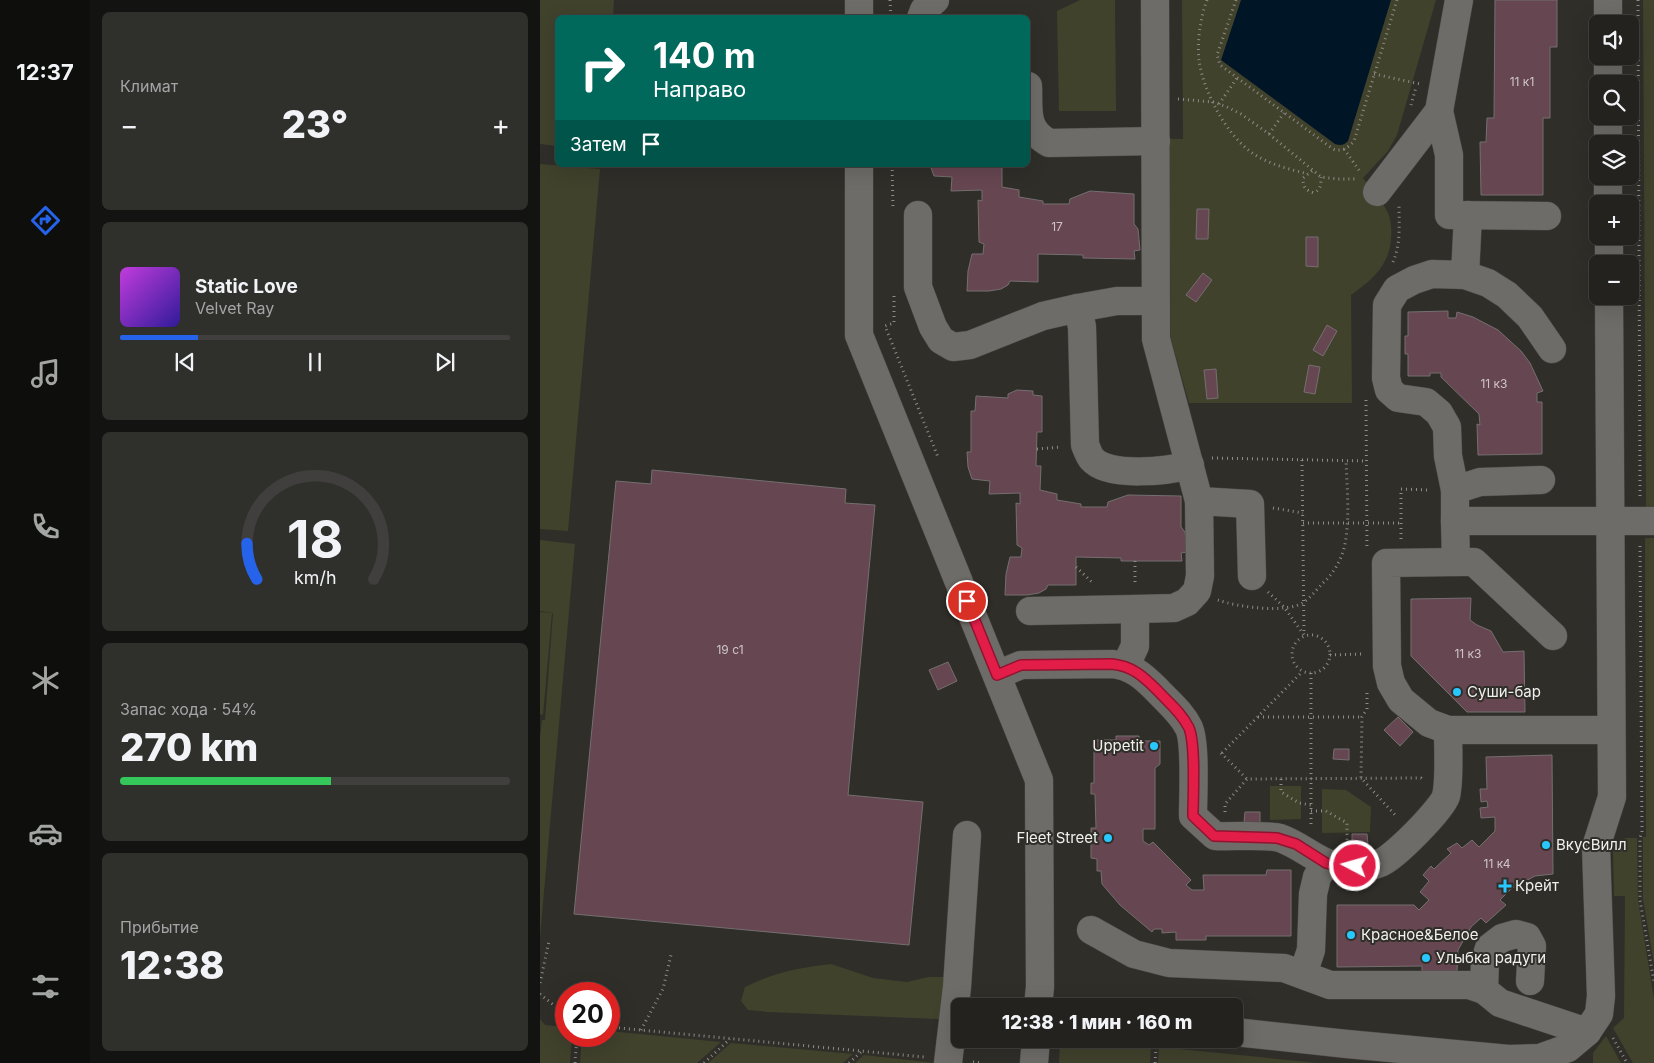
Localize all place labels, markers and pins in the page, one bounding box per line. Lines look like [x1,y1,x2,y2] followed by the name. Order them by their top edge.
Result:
[946,580,988,622] pin
[1467,682,1541,701] place label: Суши-бар
[1451,686,1463,698] marker: Суши-бар
[1092,736,1144,755] place label: Uppetit
[1148,740,1160,752] marker: Uppetit
[1017,828,1098,847] place label: Fleet Street
[1102,832,1114,844] marker: Fleet Street
[1556,835,1627,854] place label: ВкусВилл
[1540,839,1552,851] marker: ВкусВилл
[1515,876,1559,895] place label: Крейт
[1499,880,1511,892] marker: Крейт
[1361,925,1478,944] place label: Красное&Белое
[1345,929,1357,941] marker: Красное&Белое
[1436,948,1546,967] place label: Улыбка радуги
[1420,952,1432,964] marker: Улыбка радуги

